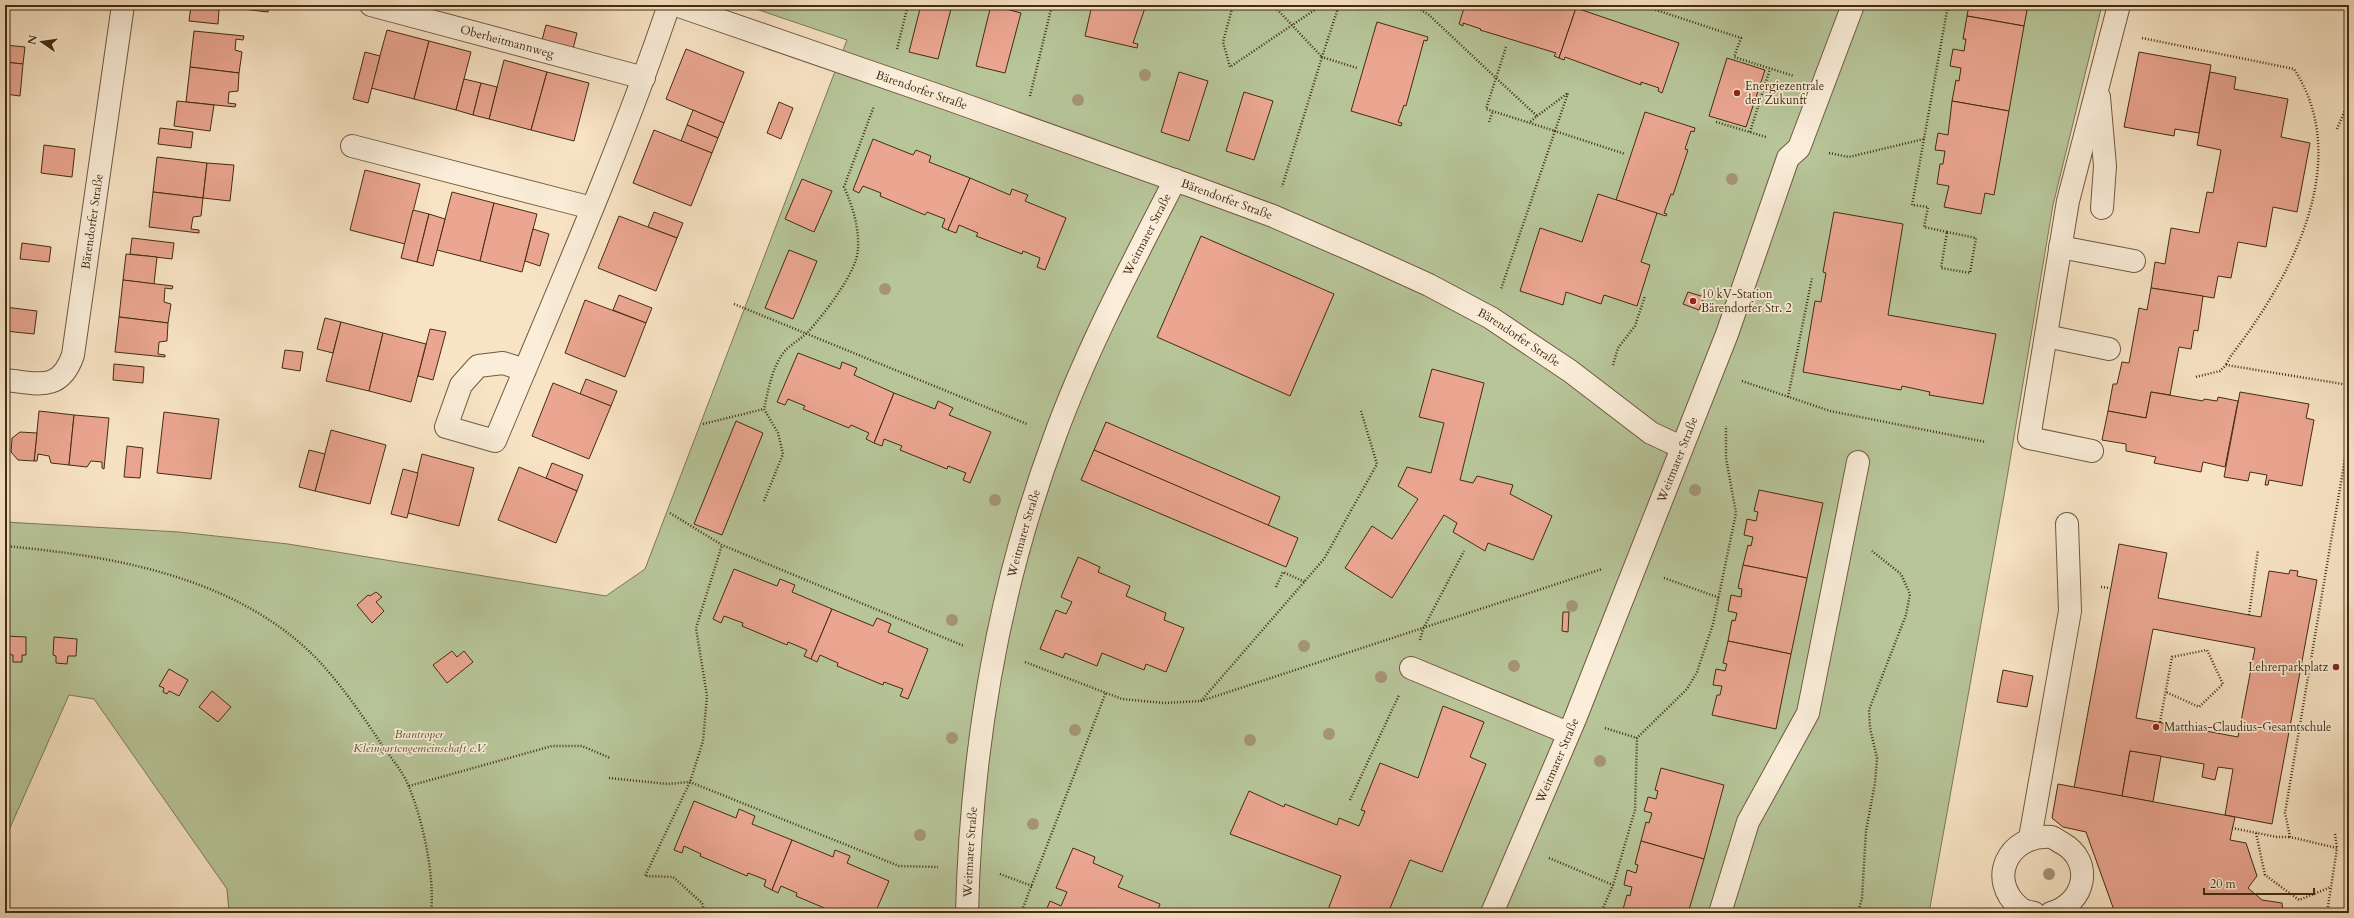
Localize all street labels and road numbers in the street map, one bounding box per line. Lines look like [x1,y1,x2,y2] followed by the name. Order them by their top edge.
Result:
[458,21,556,62] street label: Oberheitmannweg
[874,67,970,113] street label: Bärendorfer Straße
[77,173,107,270] street label: Bärendorfer Straße
[1179,175,1275,223] street label: Bärendorfer Straße
[1119,190,1175,279] street label: Weitmarer Straße
[1475,304,1564,370] street label: Bärendorfer Straße
[1653,414,1702,506] street label: Weitmarer Straße
[1003,487,1044,580] street label: Weitmarer Straße
[1532,716,1582,806] street label: Weitmarer Straße
[959,806,981,899] street label: Weitmarer Straße

